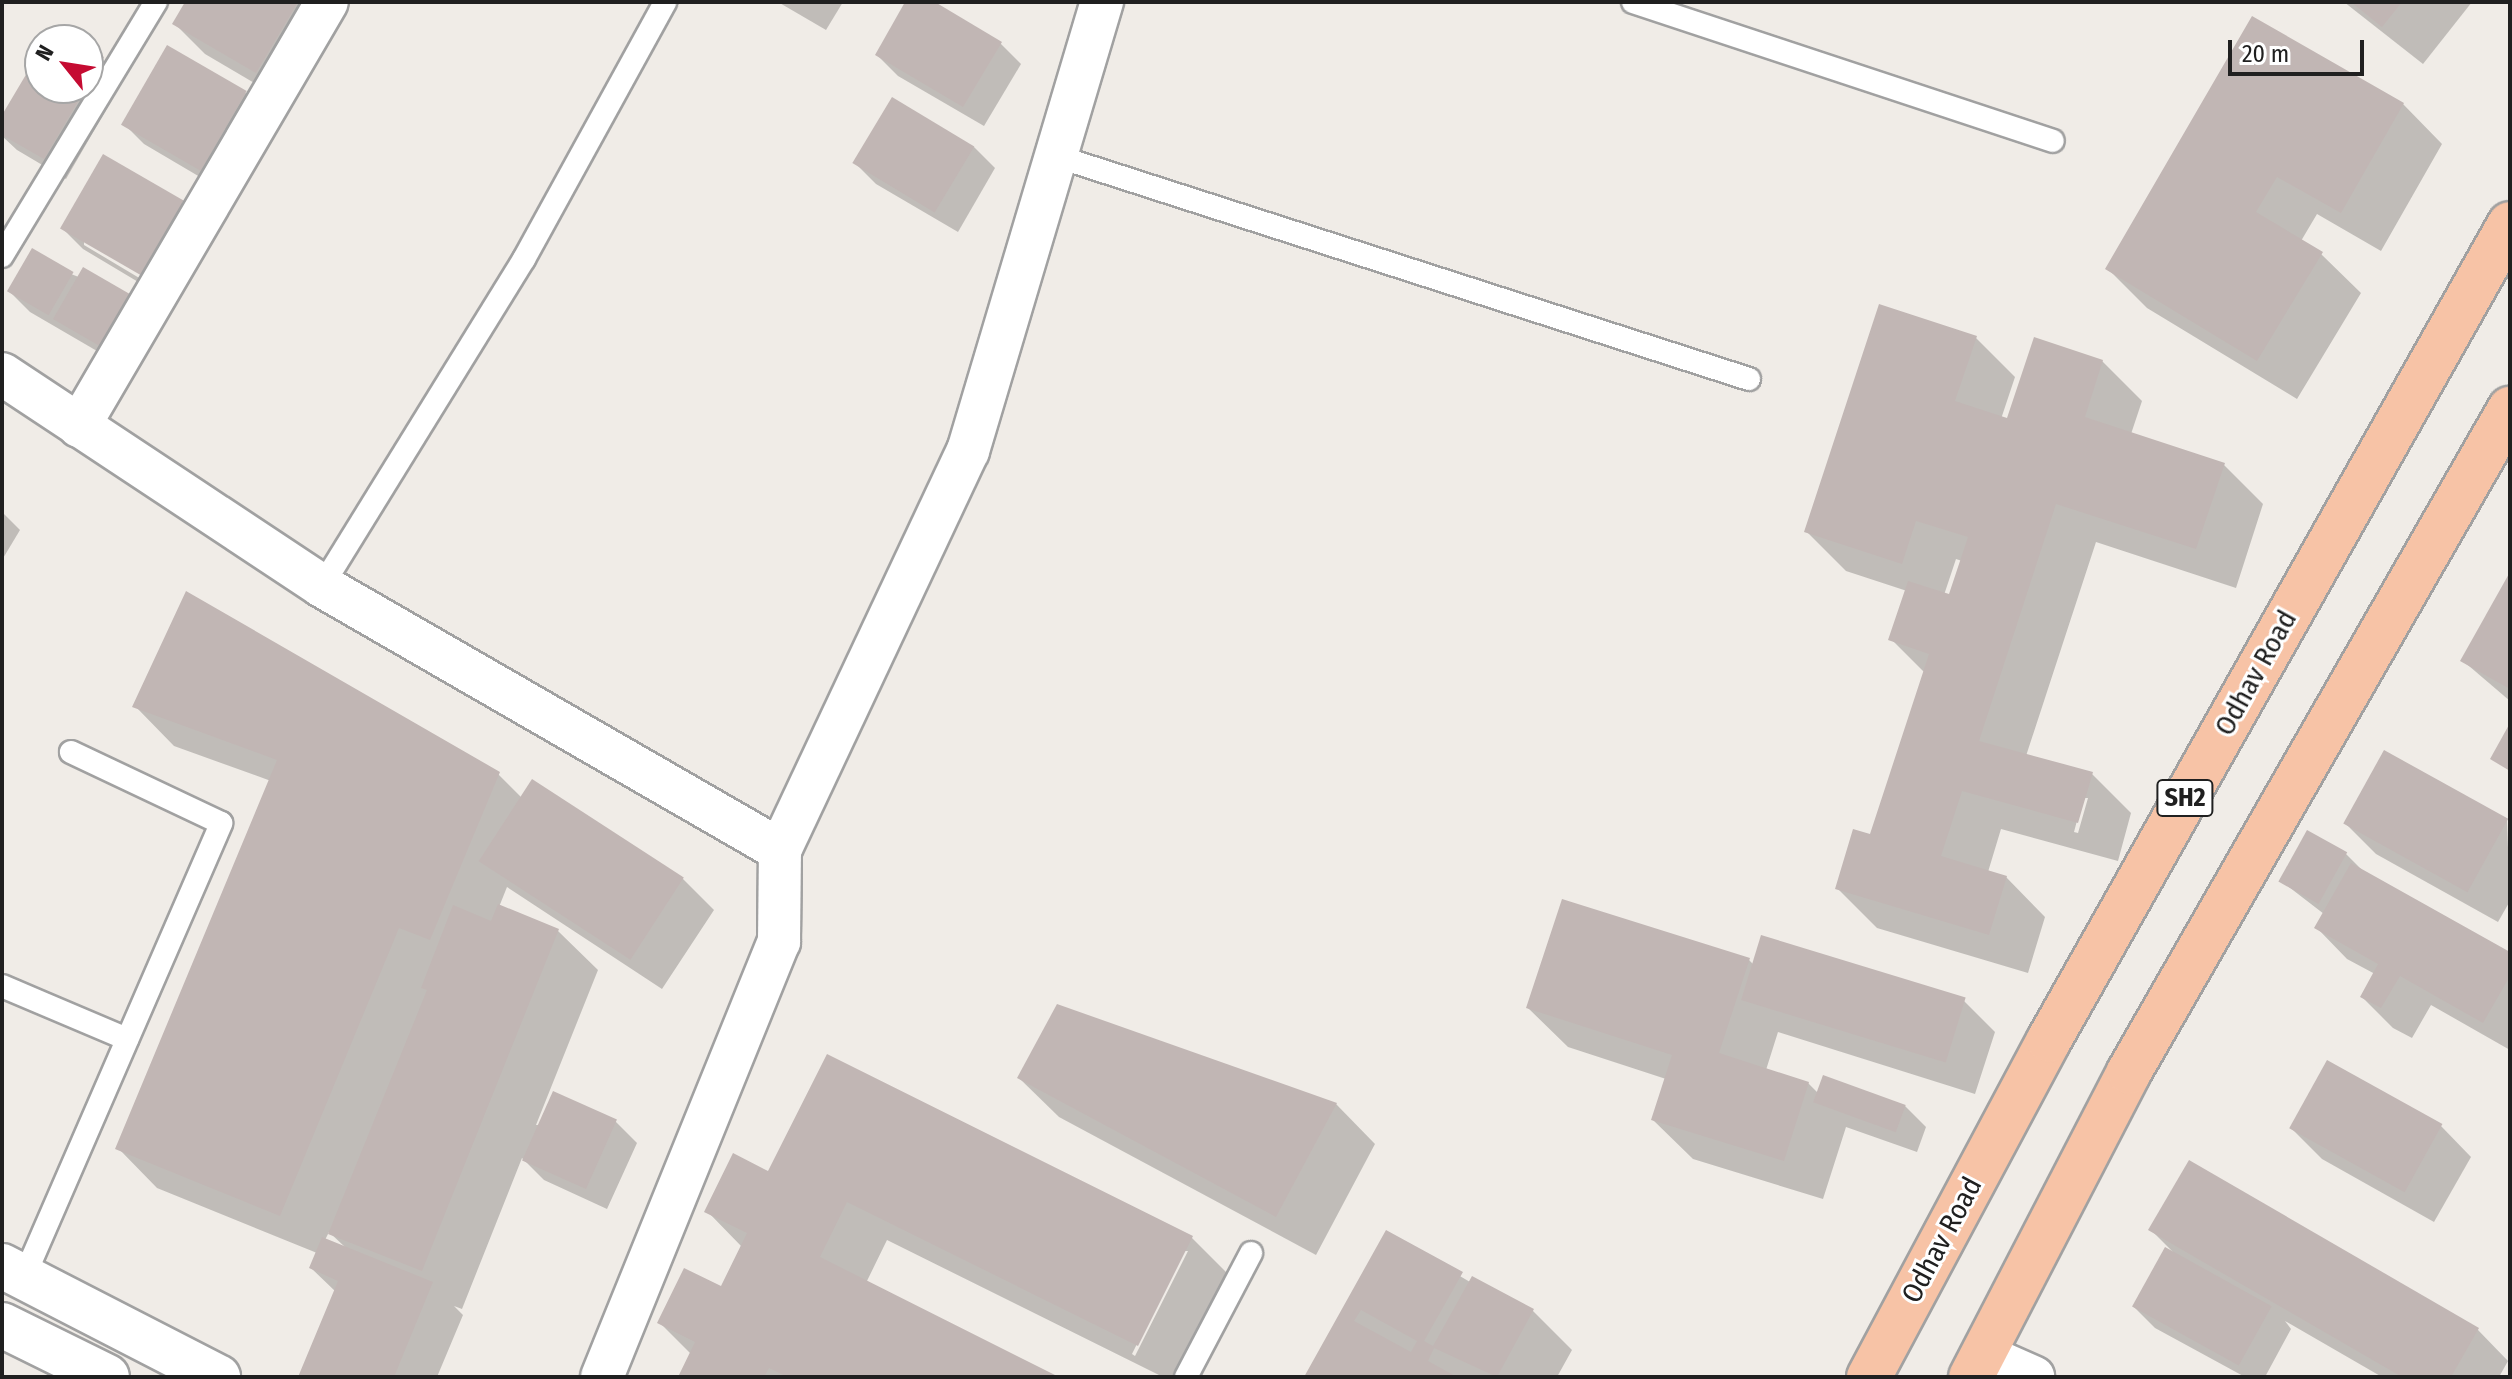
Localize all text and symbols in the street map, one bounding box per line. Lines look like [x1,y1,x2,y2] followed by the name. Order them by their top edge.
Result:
[24,24,104,104] north arrow
[2232,24,2368,74] scale bar
[30,40,60,65] text: N
[2242,40,2289,68] text: 20 m
[2208,605,2304,741] street label: Odhav Road
[2155,776,2215,820] road number: SH2
[1895,1171,1989,1309] street label: Odhav Road

